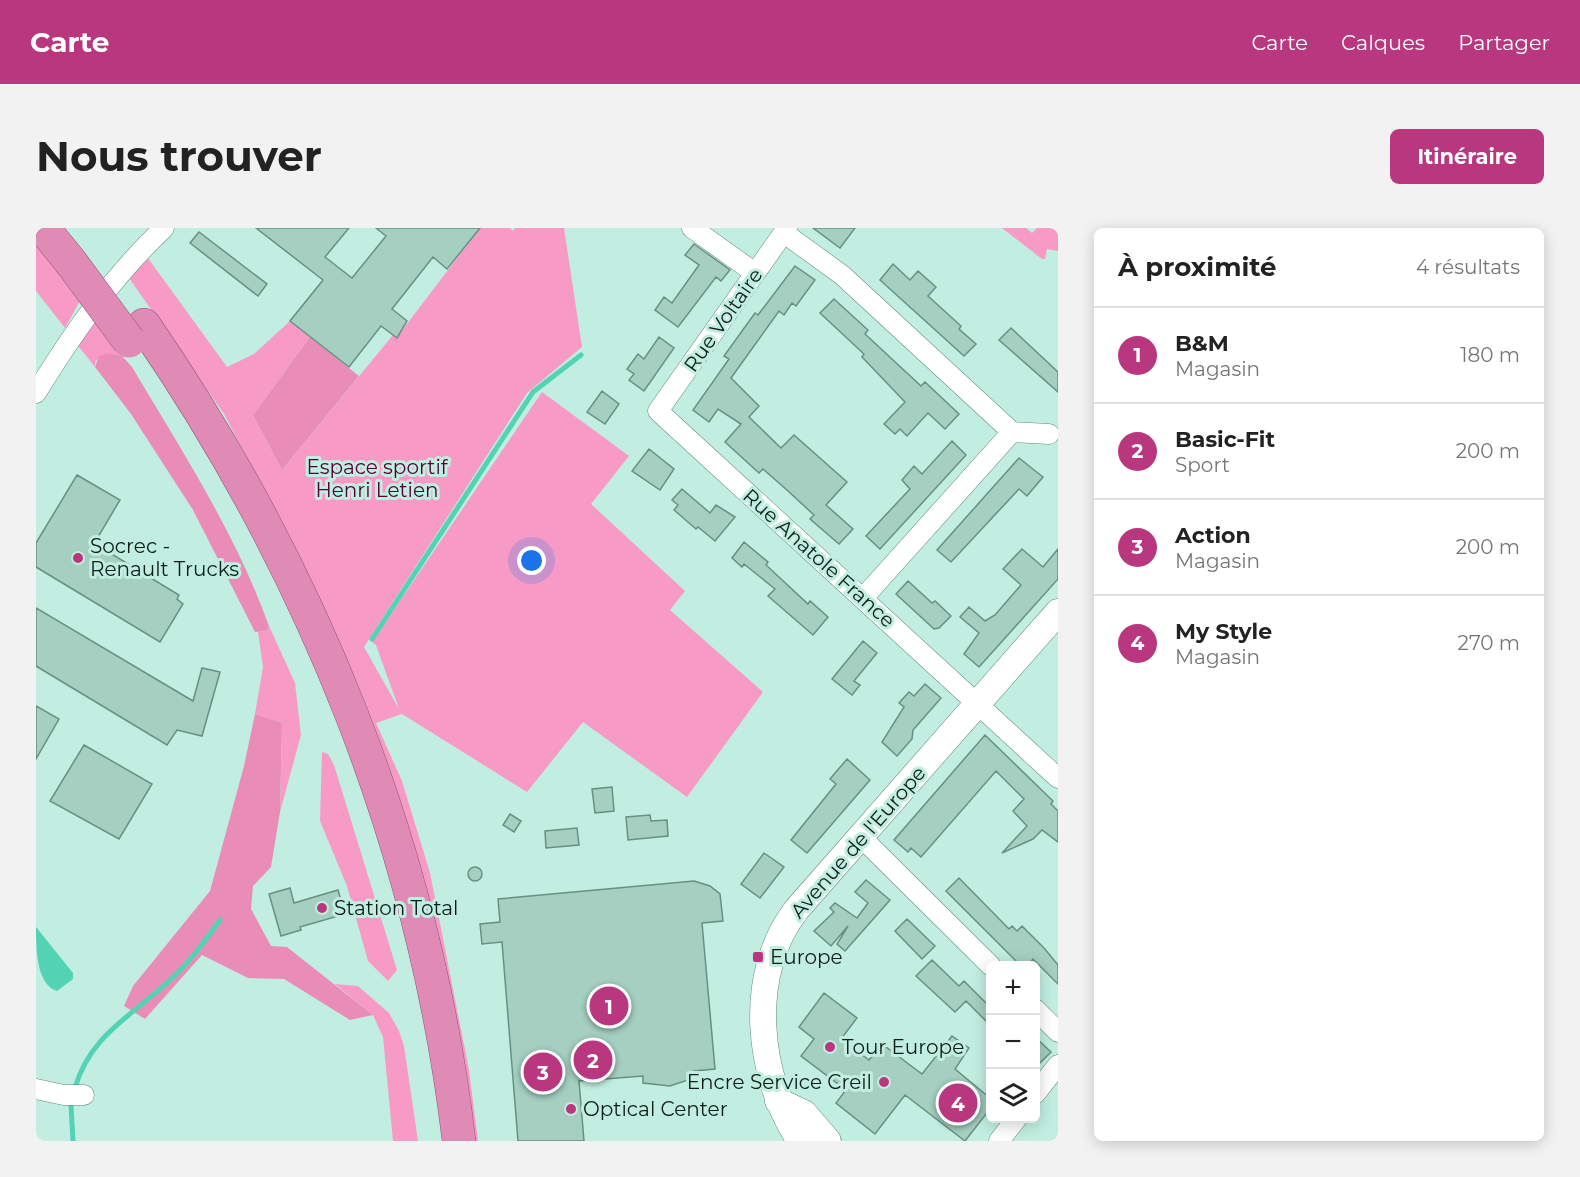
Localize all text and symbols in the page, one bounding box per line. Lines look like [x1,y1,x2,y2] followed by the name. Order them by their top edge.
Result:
[30,25,109,59] text: Carte
[1251,30,1308,55] text: Carte
[1341,30,1425,55] text: Calques
[1458,30,1550,55] text: Partager
[1390,129,1544,184] button: Itinéraire
[36,130,322,182] text: Nous trouver
[1118,251,1277,283] text: À proximité
[1416,255,1520,279] text: 4 résultats
[679,264,767,376] street label: Rue Voltaire
[1175,330,1229,357] text: B&M
[1134,343,1141,367] text: 1
[1460,343,1520,367] text: 180 m
[1175,357,1260,381] text: Magasin
[1175,426,1275,453] text: Basic-Fit
[1132,439,1143,463] text: 2
[1456,439,1520,463] text: 200 m
[1175,453,1230,477] text: Sport
[306,455,449,502] park label: Espace sportif Henri Letien
[738,484,900,632] street label: Rue Anatole France
[1175,522,1251,549] text: Action
[90,534,239,581] place label: Socrec - Renault Trucks
[1132,535,1143,559] text: 3
[1456,535,1520,559] text: 200 m
[517,546,546,575] your location
[1175,549,1260,573] text: Magasin
[71,551,85,565] marker: Socrec - Renault Trucks
[1175,618,1272,645] text: My Style
[1131,631,1144,655] text: 4
[1458,631,1520,655] text: 270 m
[1175,645,1260,669] text: Magasin
[785,761,931,923] street label: Avenue de l'Europe
[334,896,458,920] place label: Station Total
[315,901,329,915] marker: Station Total
[770,945,843,969] place label: Europe
[751,950,765,964] marker: Europe
[986,961,1040,1123] map controls
[986,961,1040,1015] button: +
[590,984,628,1028] pin: 1
[986,1015,1040,1069] button: −
[842,1035,964,1059] place label: Tour Europe
[574,1038,612,1082] pin: 2
[823,1040,837,1054] marker: Tour Europe
[524,1050,562,1094] pin: 3
[986,1069,1040,1123] button: layers
[687,1070,872,1094] place label: Encre Service Creil
[877,1075,891,1089] marker: Encre Service Creil
[938,1080,978,1126] pin: 4
[583,1097,728,1121] place label: Optical Center
[564,1102,578,1116] marker: Optical Center

